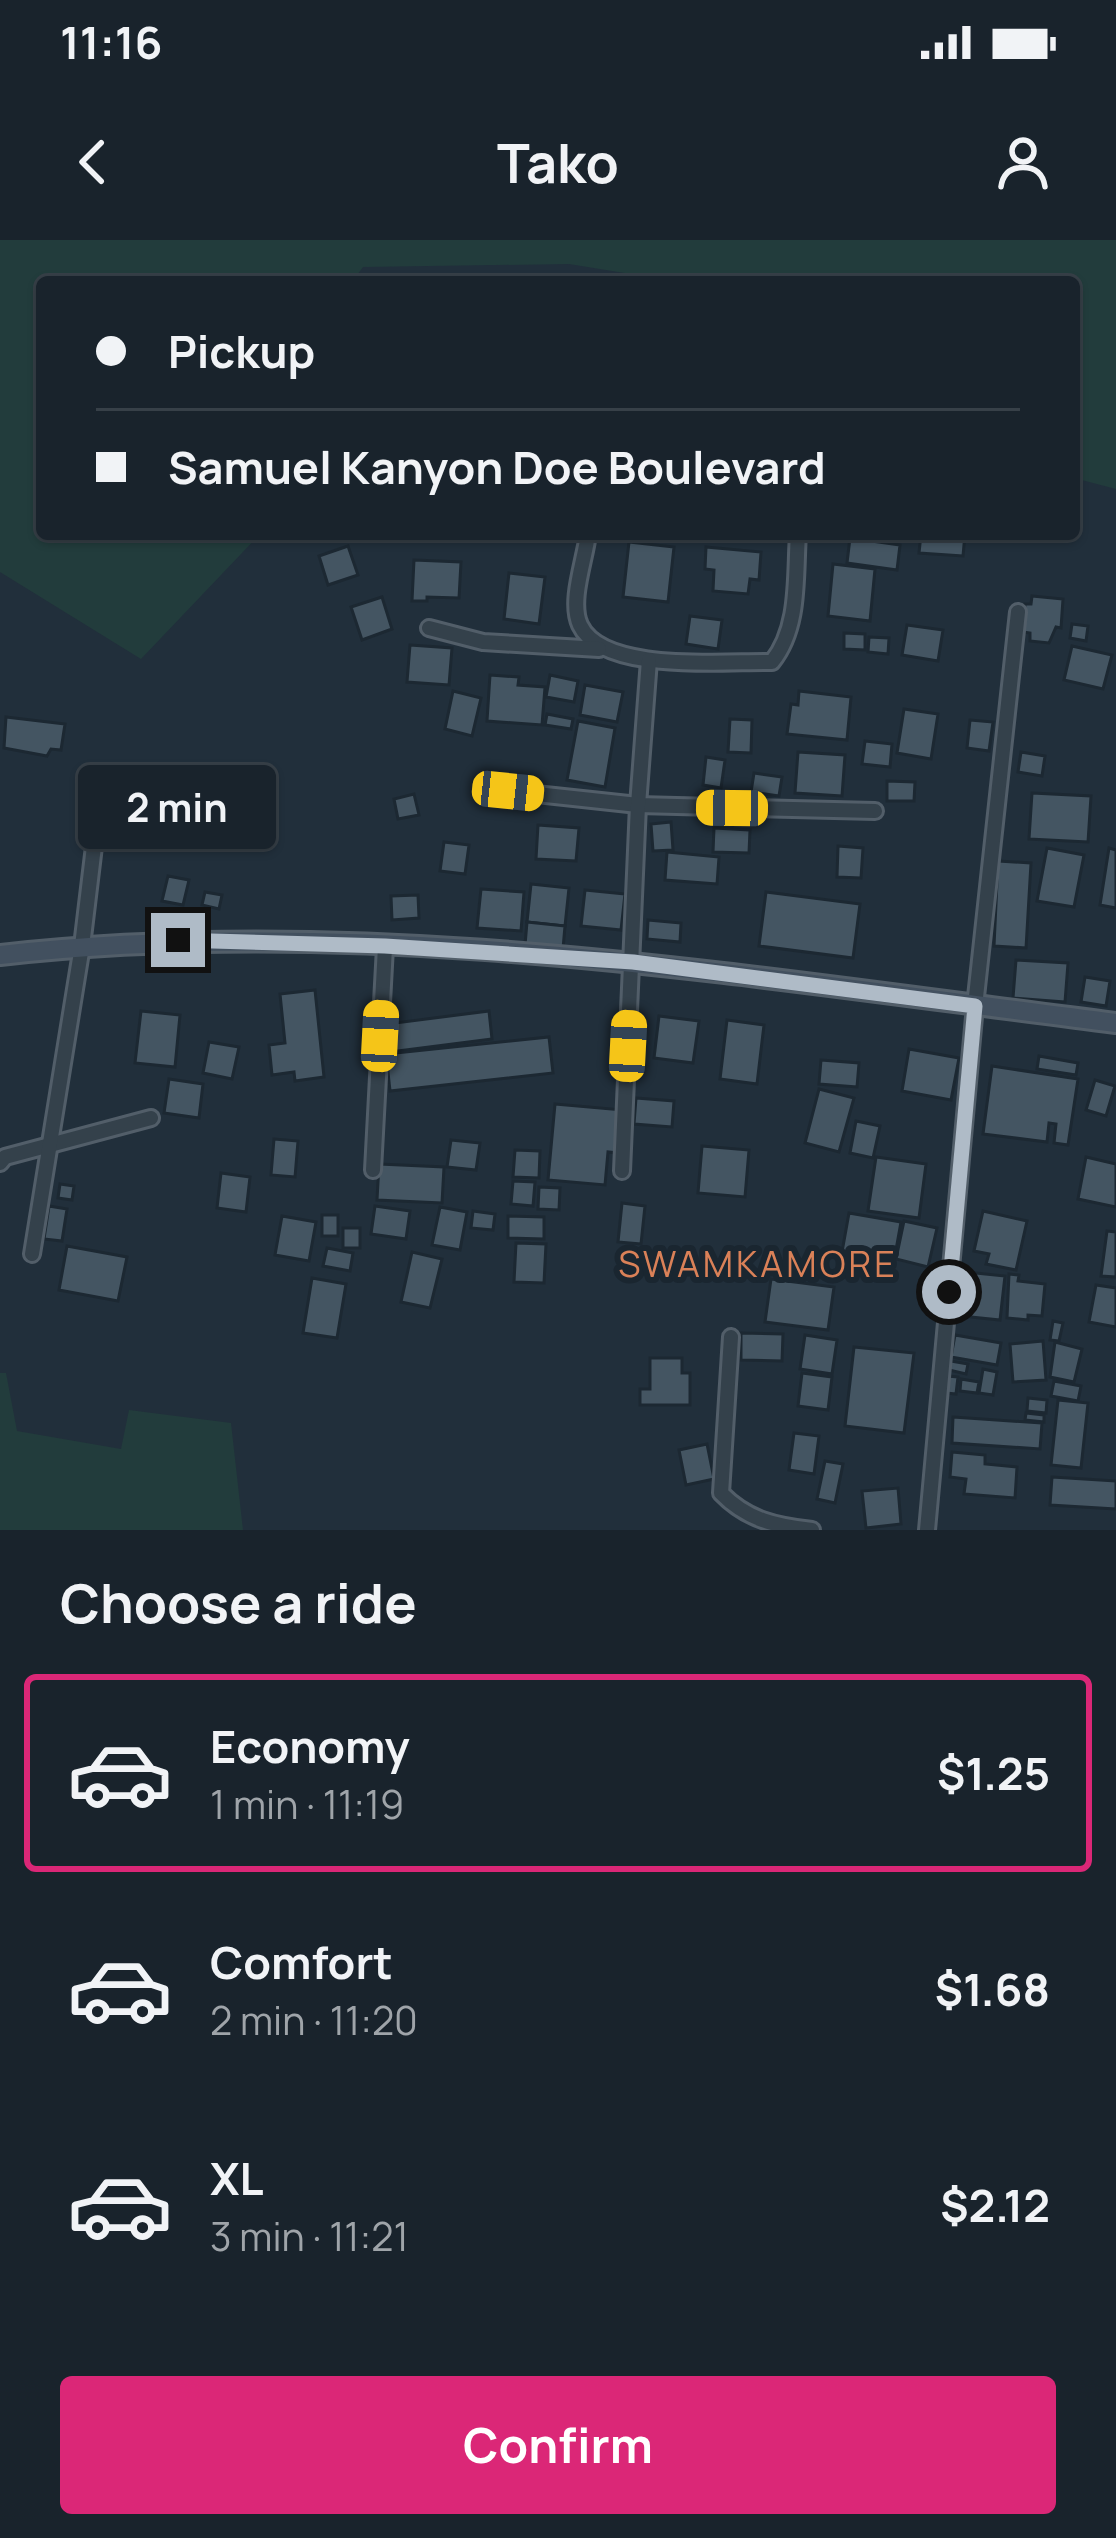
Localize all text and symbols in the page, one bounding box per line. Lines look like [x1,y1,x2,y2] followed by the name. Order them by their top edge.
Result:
[60,11,163,73] text: 11:16
[497,125,619,199] text: Tako
[60,129,126,195] icon: back
[990,129,1056,195] icon: person
[168,320,315,382] text: Pickup
[168,436,826,498] text: Samuel Kanyon Doe Boulevard
[79,766,277,850] callout: 2 min
[470,769,546,813] car
[126,780,228,834] text: 2 min
[696,789,768,827] car
[151,913,205,967] route end
[360,999,400,1073] car
[608,1009,648,1083] car
[618,1239,898,1288] district label: SWAMKAMORE
[922,1265,976,1319] route start
[60,1565,417,1639] text: Choose a ride
[210,1715,410,1777] text: Economy
[66,1719,174,1827] icon: car
[937,1742,1050,1804] text: $1.25
[210,1777,404,1831] text: 1 min · 11:19
[210,1931,393,1993] text: Comfort
[66,1935,174,2043] icon: car
[935,1958,1050,2020] text: $1.68
[210,1993,418,2047] text: 2 min · 11:20
[210,2147,264,2209] text: XL
[66,2151,174,2259] icon: car
[940,2174,1050,2236] text: $2.12
[210,2209,409,2263] text: 3 min · 11:21
[60,2376,1056,2514] button: Confirm

